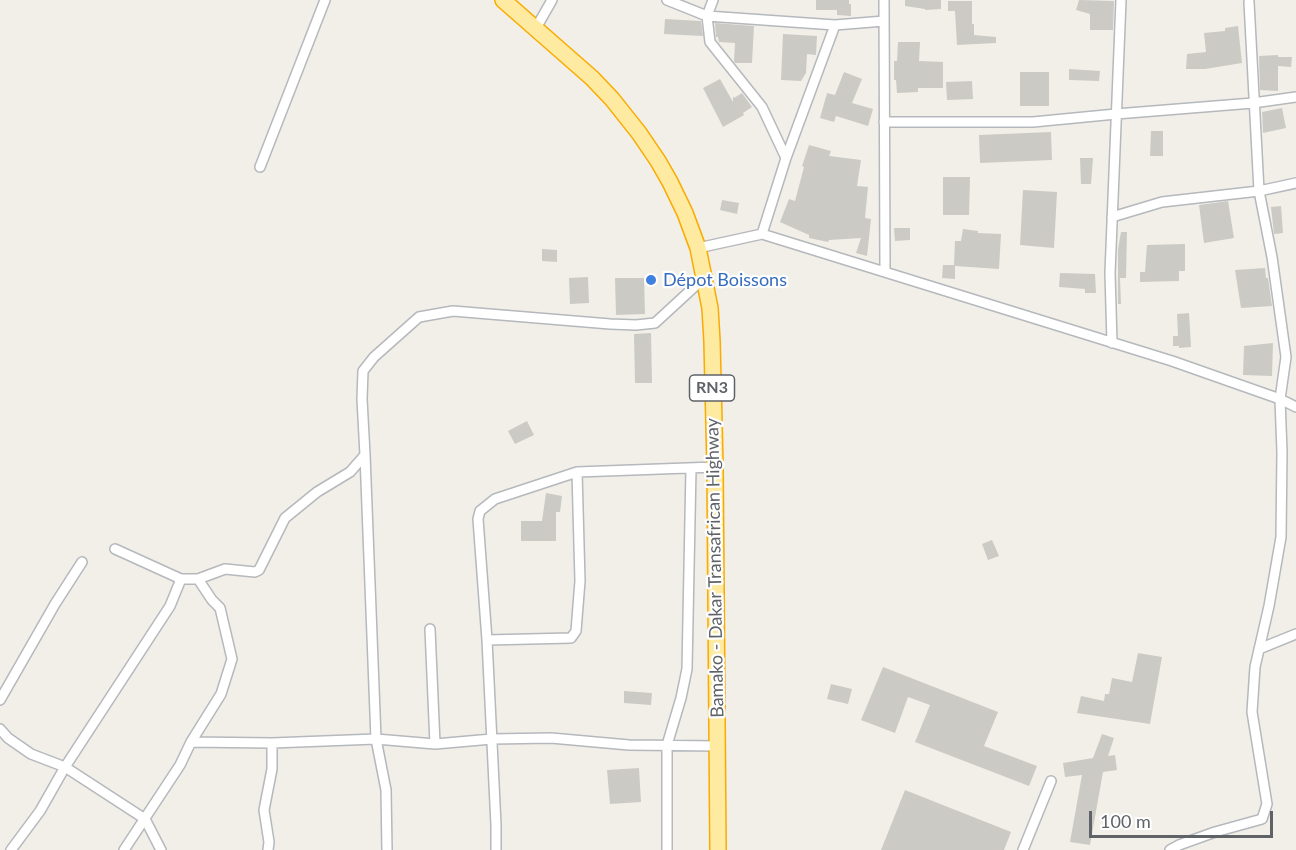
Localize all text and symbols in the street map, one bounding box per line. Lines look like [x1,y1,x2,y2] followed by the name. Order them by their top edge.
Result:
[663,269,787,291] place label: Dépot Boissons
[644,273,658,287] marker: Dépot Boissons
[690,375,734,401] road number: RN3
[702,418,728,718] street label: Bamako - Dakar Transafrican Highway
[1092,799,1276,837] scale bar
[1100,810,1151,832] text: 100 m

